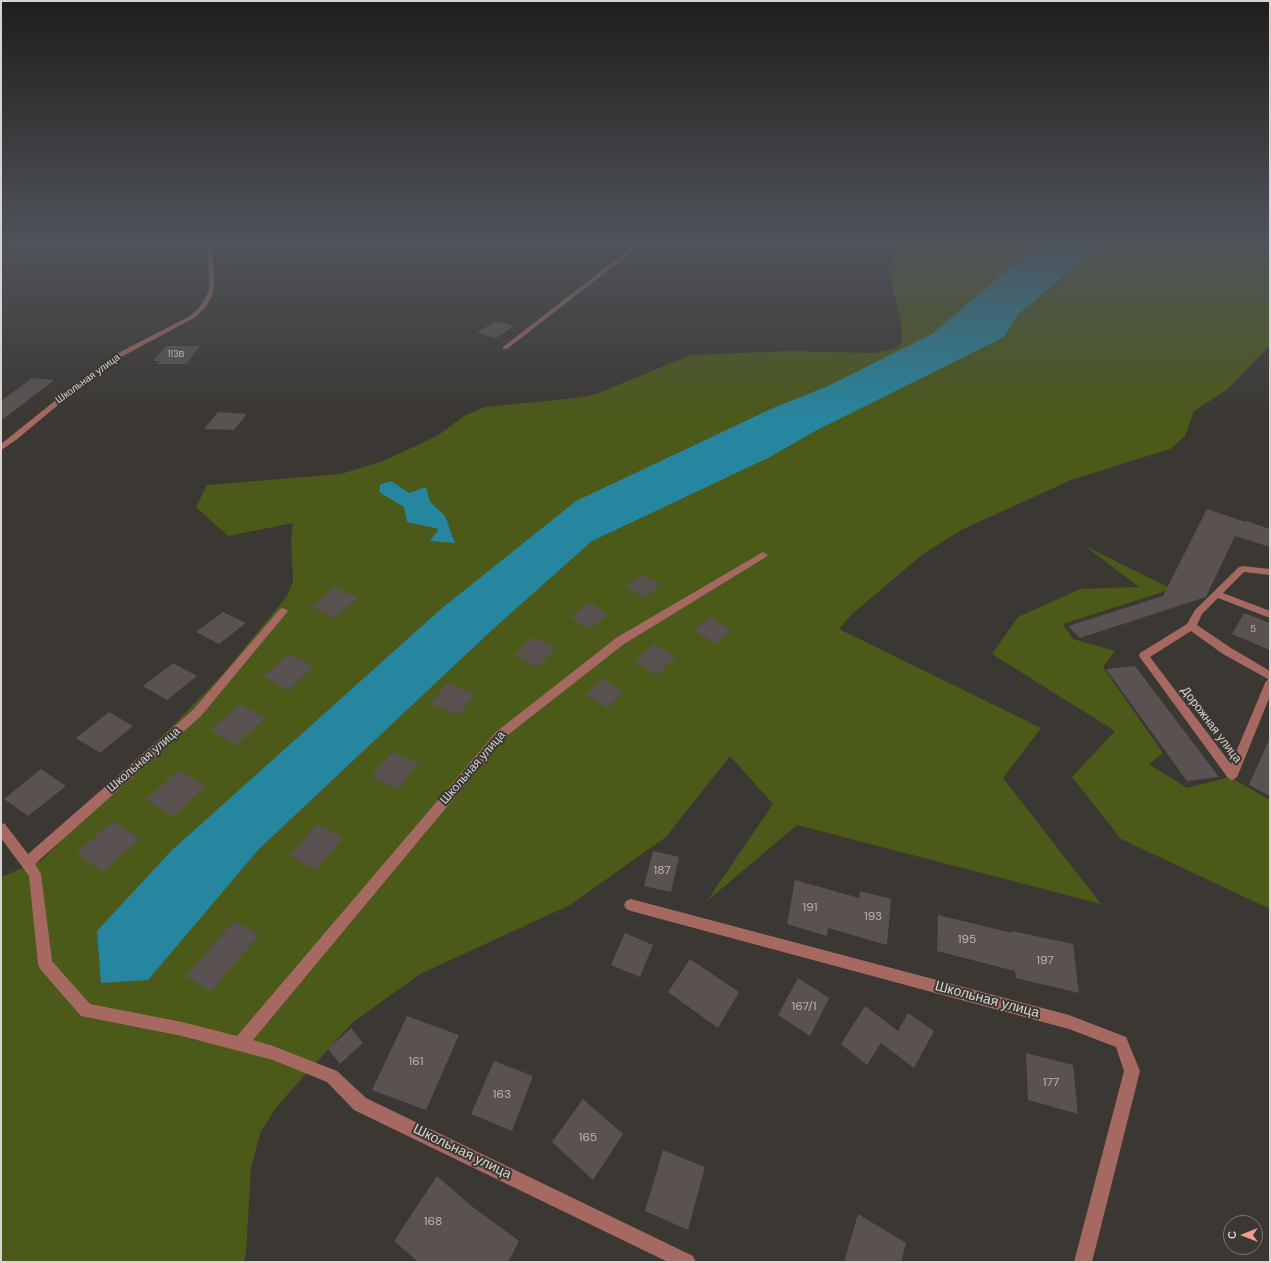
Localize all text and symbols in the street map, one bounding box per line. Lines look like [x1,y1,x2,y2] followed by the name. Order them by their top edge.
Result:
[168,350,184,360] house number: 113В
[53,352,123,406] street label: Школьная улица
[1250,623,1256,635] house number: 5
[1178,684,1244,766] street label: Дорожная улица
[105,724,183,796] street label: Школьная улица
[437,729,509,807] street label: Школьная улица
[653,864,671,878] house number: 187
[803,901,817,915] house number: 191
[864,910,882,924] house number: 193
[958,933,976,947] house number: 195
[1036,954,1054,968] house number: 197
[933,978,1041,1022] street label: Школьная улица
[792,1000,816,1014] house number: 167/1
[408,1055,424,1069] house number: 161
[1043,1076,1059,1090] house number: 177
[493,1088,511,1102] house number: 163
[410,1121,514,1183] street label: Школьная улица
[579,1131,597,1145] house number: 165
[424,1215,442,1229] house number: 168
[1223,1215,1263,1255] north arrow
[1225,1231,1239,1239] text: С

